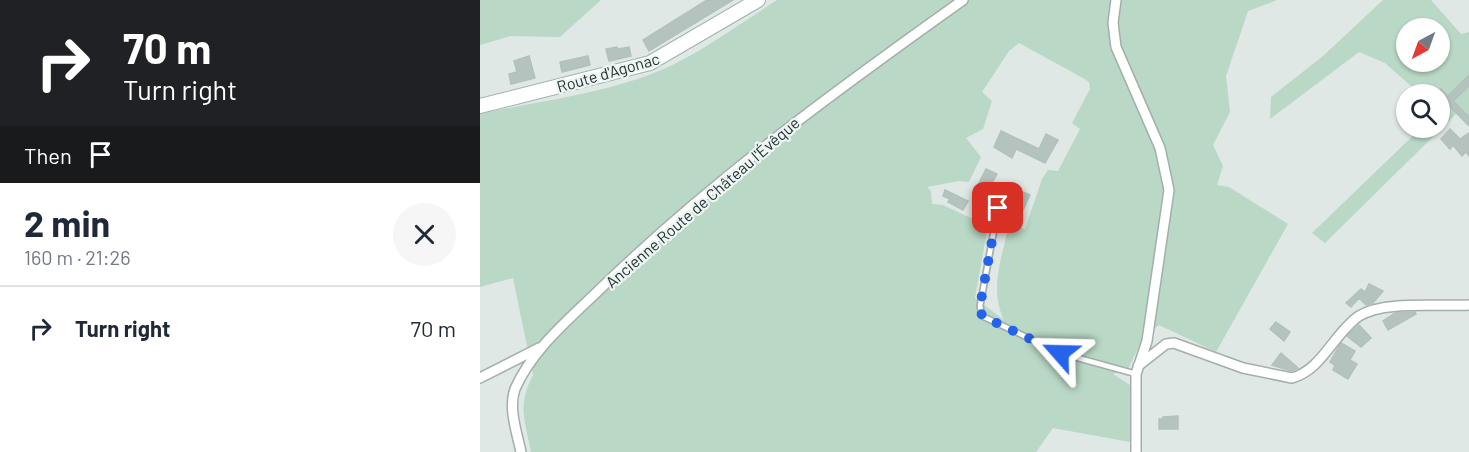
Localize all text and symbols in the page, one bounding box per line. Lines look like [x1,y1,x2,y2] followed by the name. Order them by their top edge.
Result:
[1396,18,1450,72] north arrow
[1396,18,1450,138] map controls
[123,22,211,72] text: 70 m
[24,24,102,102] icon: right
[554,48,662,96] street label: Route d'Agonac
[123,73,237,105] text: Turn right
[1396,84,1450,138] button: search
[601,113,803,291] street label: Ancienne Route de Château l'Évêque
[84,138,117,171] icon: arrive
[24,142,72,168] text: Then
[972,182,1023,233] pin
[981,191,1014,224] icon: arrive
[24,201,110,244] text: 2 min
[393,203,456,266] button: close
[24,245,131,269] text: 160 m · 21:26
[24,312,57,345] icon: right
[75,315,170,341] text: Turn right
[411,315,456,341] text: 70 m
[1028,321,1092,385] position arrow

